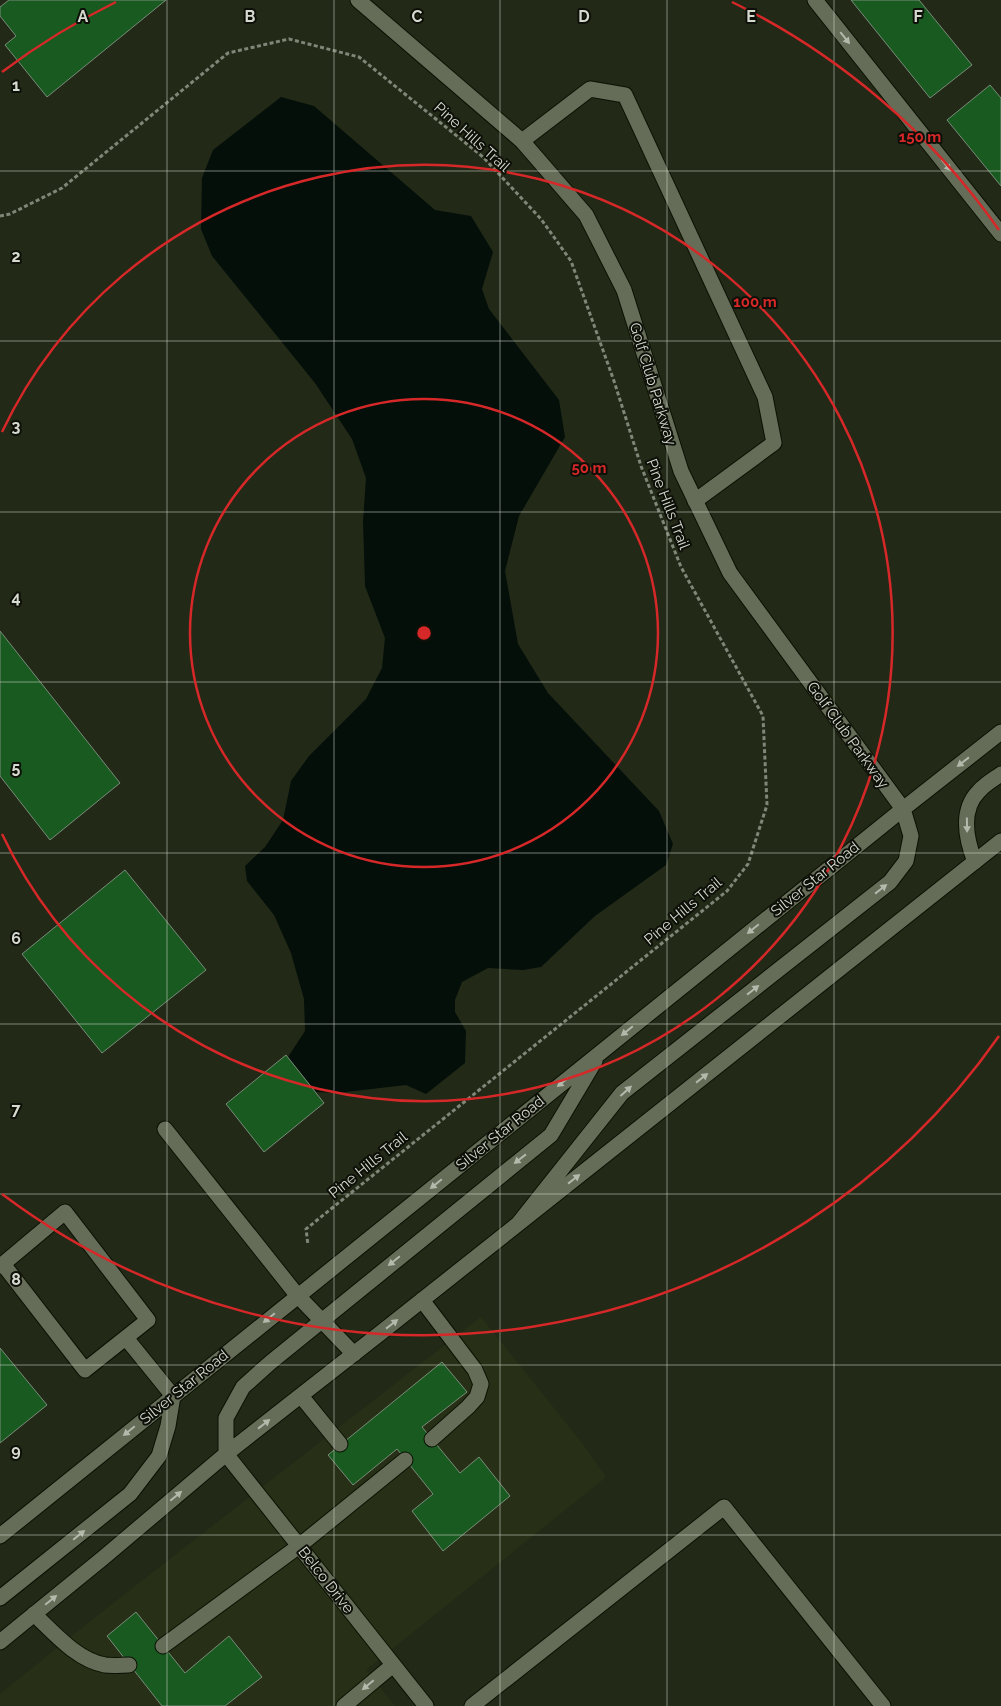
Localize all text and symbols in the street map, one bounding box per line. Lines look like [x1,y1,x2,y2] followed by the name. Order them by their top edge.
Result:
[78,7,89,26] text: A
[245,7,256,26] text: B
[412,7,423,26] text: C
[578,7,590,26] text: D
[746,7,756,26] text: E
[913,7,923,26] text: F
[840,31,851,44] one-way arrow
[12,76,20,95] text: 1
[430,98,514,176] street label: Pine Hills Trail
[899,128,941,146] text: 150 m
[941,158,952,171] one-way arrow
[11,247,21,266] text: 2
[733,293,777,311] text: 100 m
[626,321,680,447] street label: Golf Club Parkway
[12,417,21,436] text: 3
[642,456,694,553] street label: Pine Hills Trail
[571,459,607,477] text: 50 m
[11,588,21,607] text: 4
[415,624,433,642] centre of rings
[803,678,893,792] street label: Golf Club Parkway
[956,757,969,767] one-way arrow
[12,758,21,777] text: 5
[963,818,971,834] one-way arrow
[767,838,863,920] street label: Silver Star Road
[641,873,726,949] street label: Pine Hills Trail
[874,884,887,895] one-way arrow
[747,923,760,934] one-way arrow
[11,929,21,948] text: 6
[746,984,759,995] one-way arrow
[621,1025,634,1036] one-way arrow
[695,1073,709,1083] one-way arrow
[557,1076,570,1087] one-way arrow
[619,1085,631,1097] one-way arrow
[452,1092,548,1174] street label: Silver Star Road
[12,1100,21,1119] text: 7
[325,1127,412,1202] street label: Pine Hills Trail
[514,1153,527,1164] one-way arrow
[568,1174,581,1184] one-way arrow
[430,1178,443,1189] one-way arrow
[388,1256,401,1267] one-way arrow
[11,1270,21,1289] text: 8
[263,1313,276,1324] one-way arrow
[386,1318,399,1329] one-way arrow
[136,1346,232,1428] street label: Silver Star Road
[257,1419,271,1429] one-way arrow
[123,1426,136,1437] one-way arrow
[11,1441,21,1460] text: 9
[170,1491,182,1502] one-way arrow
[72,1530,85,1541] one-way arrow
[294,1543,358,1617] street label: Belco Drive
[45,1595,58,1606] one-way arrow
[362,1680,375,1691] one-way arrow

